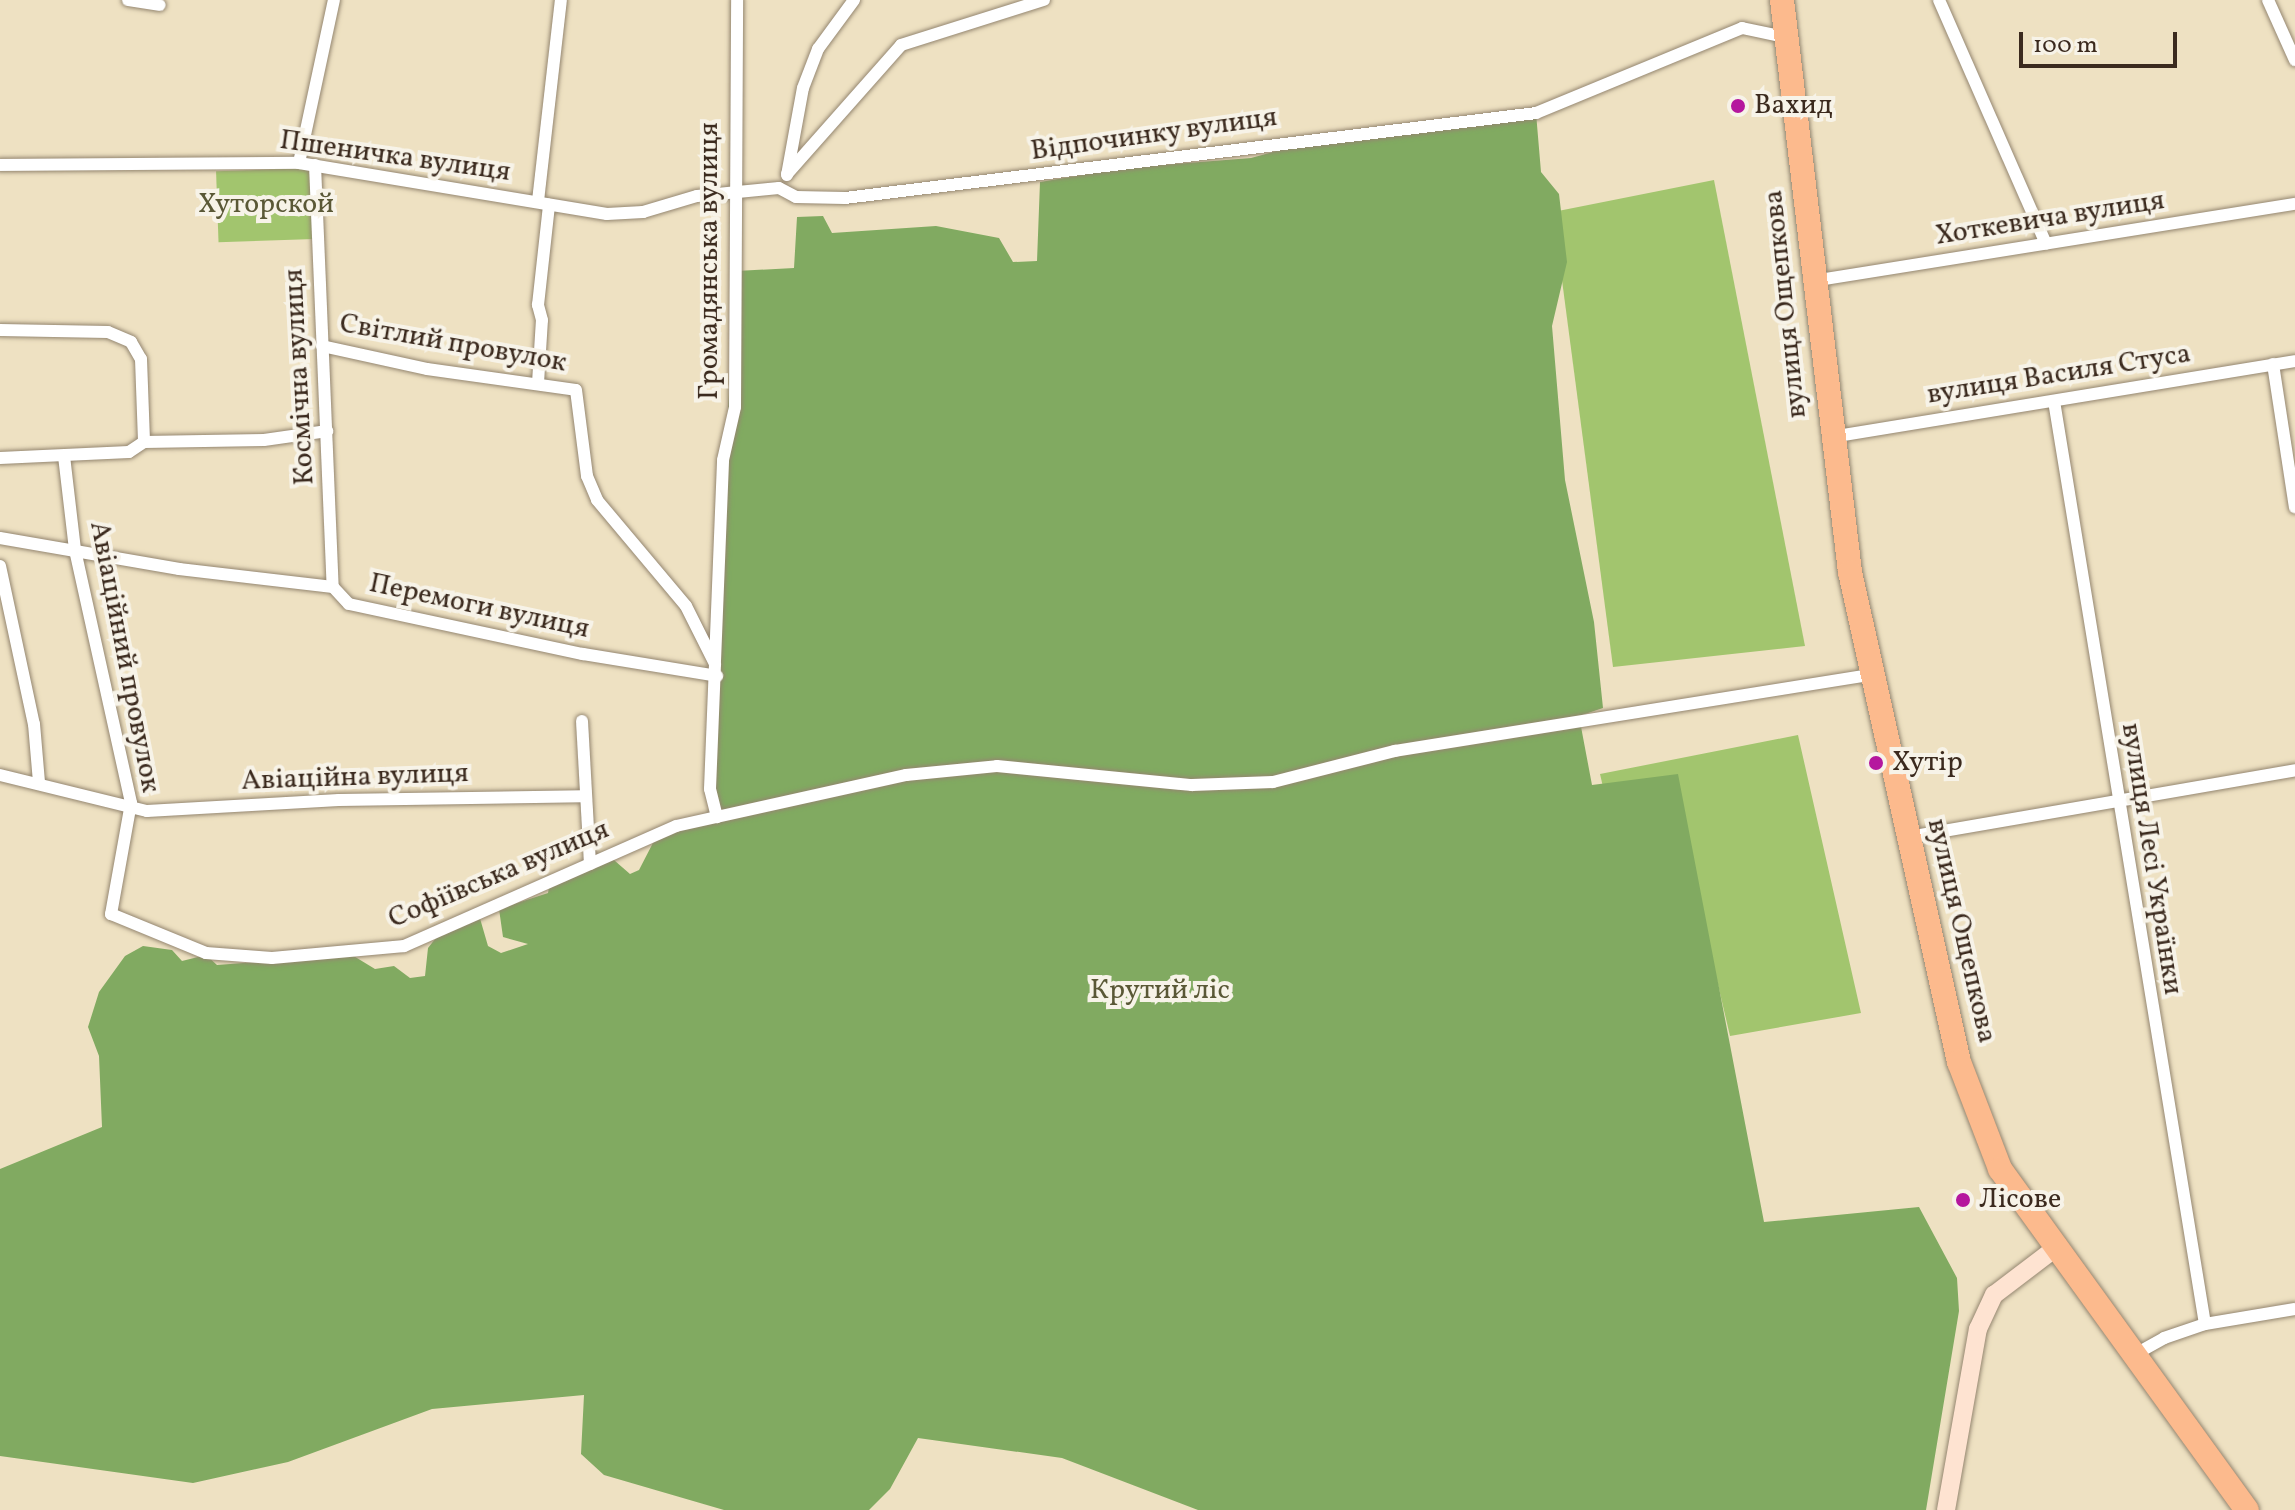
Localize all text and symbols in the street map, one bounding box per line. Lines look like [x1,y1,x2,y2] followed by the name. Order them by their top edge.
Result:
[2023,16,2181,66] scale bar
[2033,29,2098,63] text: 100 m
[1754,89,1833,123] place label: Вахид
[1729,97,1747,115] marker: Вахид
[1028,101,1280,169] street label: Відпочинку вулиця
[693,122,727,400] street label: Громадянська вулиця
[277,124,513,190] street label: Пшеничка вулиця
[1933,184,2167,254] street label: Хоткевича вулиця
[198,188,334,222] park label: Хуторской
[1757,188,1815,420] street label: вулиця Ощепкова
[278,268,322,486] street label: Космічна вулиця
[337,308,569,380] street label: Світлий провулок
[1925,338,2193,412] street label: вулиця Василя Стуса
[81,519,167,795] street label: Авіаційний провулок
[366,567,592,647] street label: Перемоги вулиця
[2113,721,2189,997] street label: вулиця Лесі Українки
[1892,746,1963,780] place label: Хутір
[1867,754,1885,772] marker: Хутір
[241,757,469,799] street label: Авіаційна вулиця
[384,813,614,937] street label: Софіївська вулиця
[1919,816,2003,1046] street label: вулиця Ощепкова
[1090,974,1230,1008] park label: Крутий ліс
[1979,1183,2061,1217] place label: Лісове
[1954,1191,1972,1209] marker: Лісове

